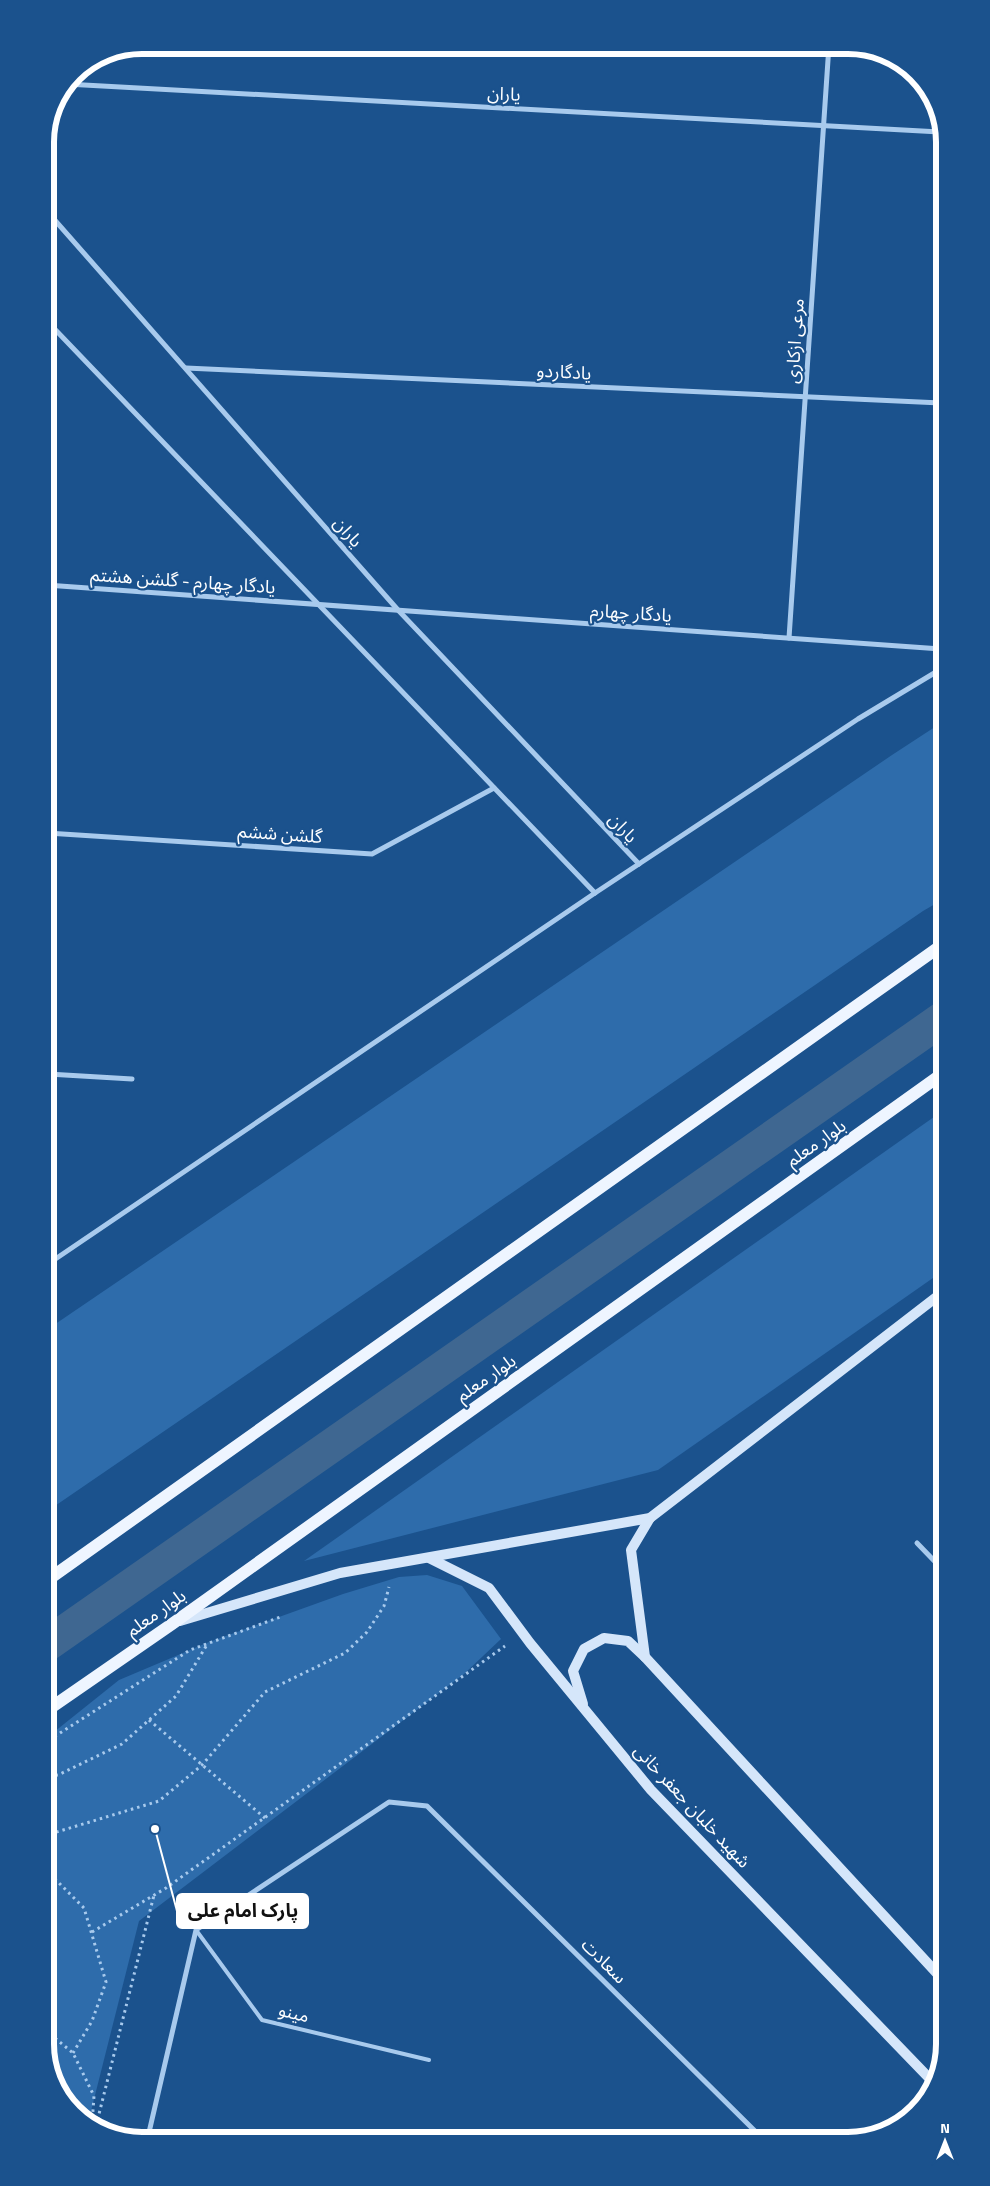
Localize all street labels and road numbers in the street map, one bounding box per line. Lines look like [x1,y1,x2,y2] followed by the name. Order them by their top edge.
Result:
[487,79,521,108] street label: یاران
[778,297,811,385] street label: مرعی ازکاری
[536,357,592,386] street label: یادگار‌دو
[327,510,370,553] street label: یاران
[90,561,276,601] street label: یادگار چهارم - گلشن هشتم
[589,596,673,630] street label: یادگار چهارم
[602,806,645,849] street label: یاران
[237,817,324,850] street label: گلشن ششم
[780,1112,851,1173] street label: بلوار معلم
[450,1347,521,1408] street label: بلوار معلم
[120,1582,191,1643] street label: بلوار معلم
[628,1738,757,1874] street label: شهید خلبان جعفر خانی
[575,1932,633,1990] street label: سعادت
[276,1996,312,2029] street label: مینو

